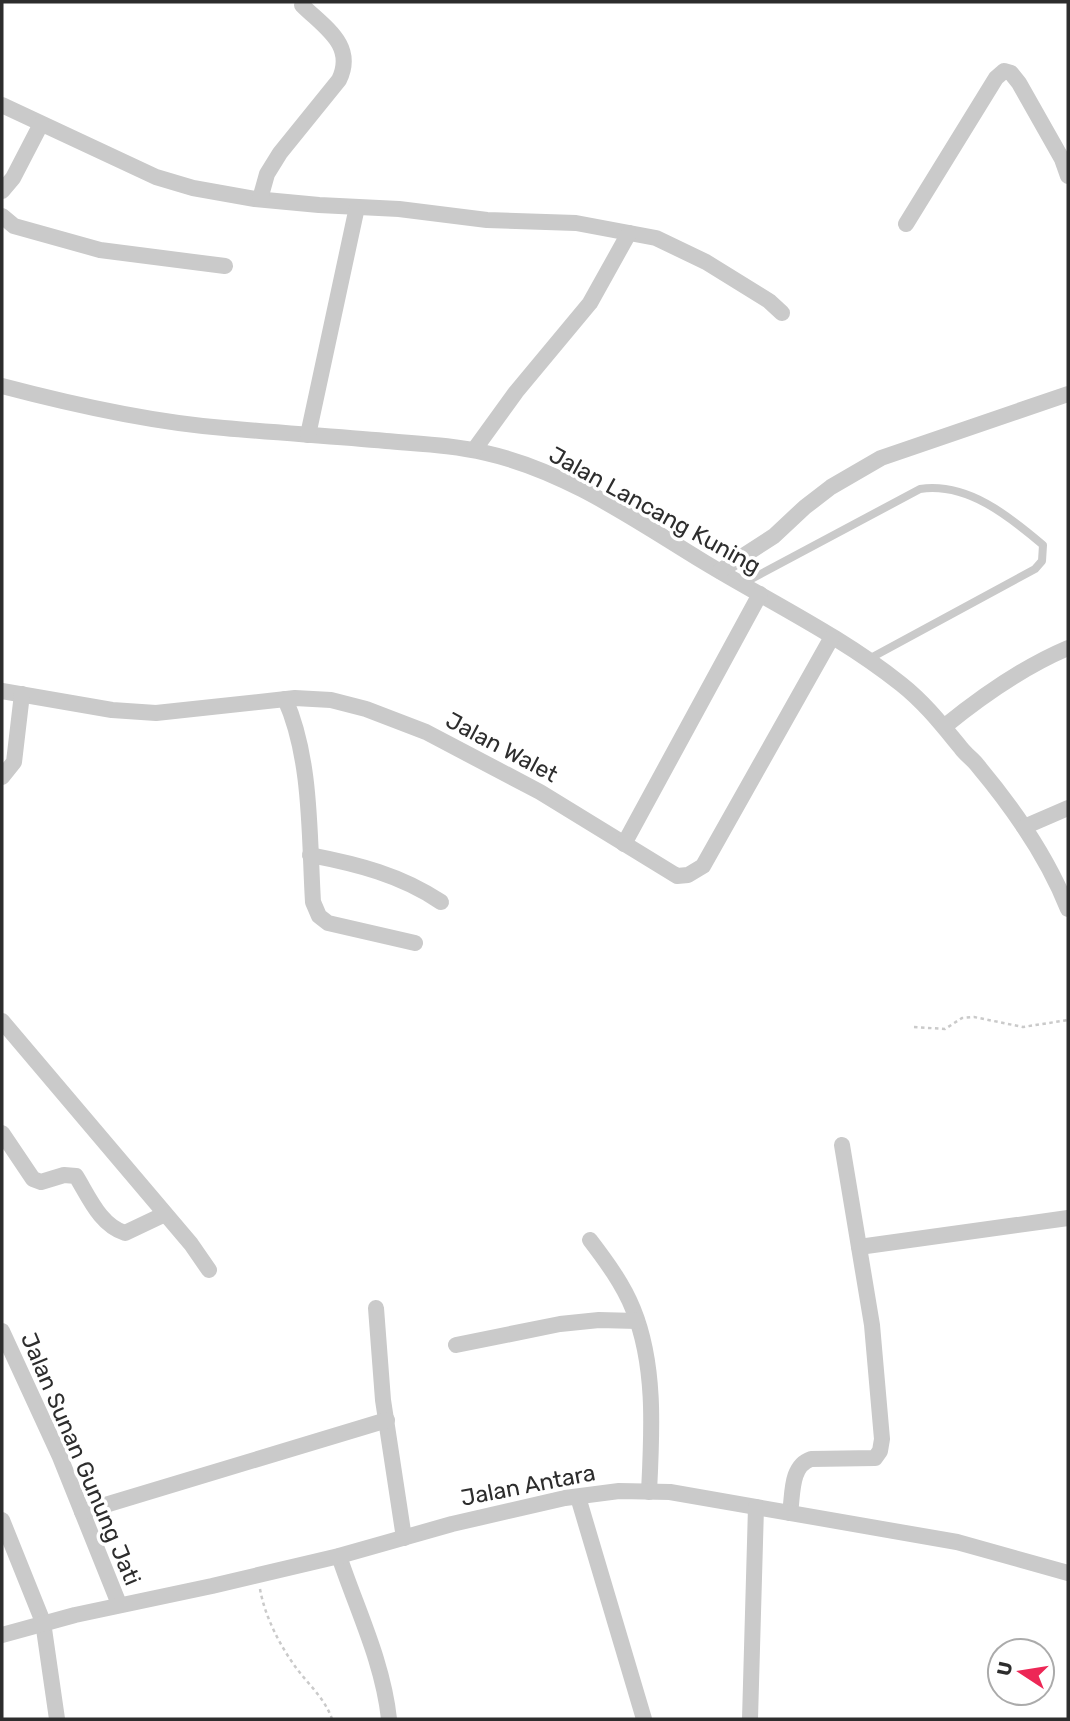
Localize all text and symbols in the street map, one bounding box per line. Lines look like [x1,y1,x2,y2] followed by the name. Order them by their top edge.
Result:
[544,440,766,580] street label: Jalan Lancang Kuning
[441,706,563,788] street label: Jalan Walet
[15,1329,147,1589] street label: Jalan Sunan Gunung Jati
[458,1458,598,1512] street label: Jalan Antara
[986,1637,1056,1707] north arrow
[992,1659,1018,1678] text: U

